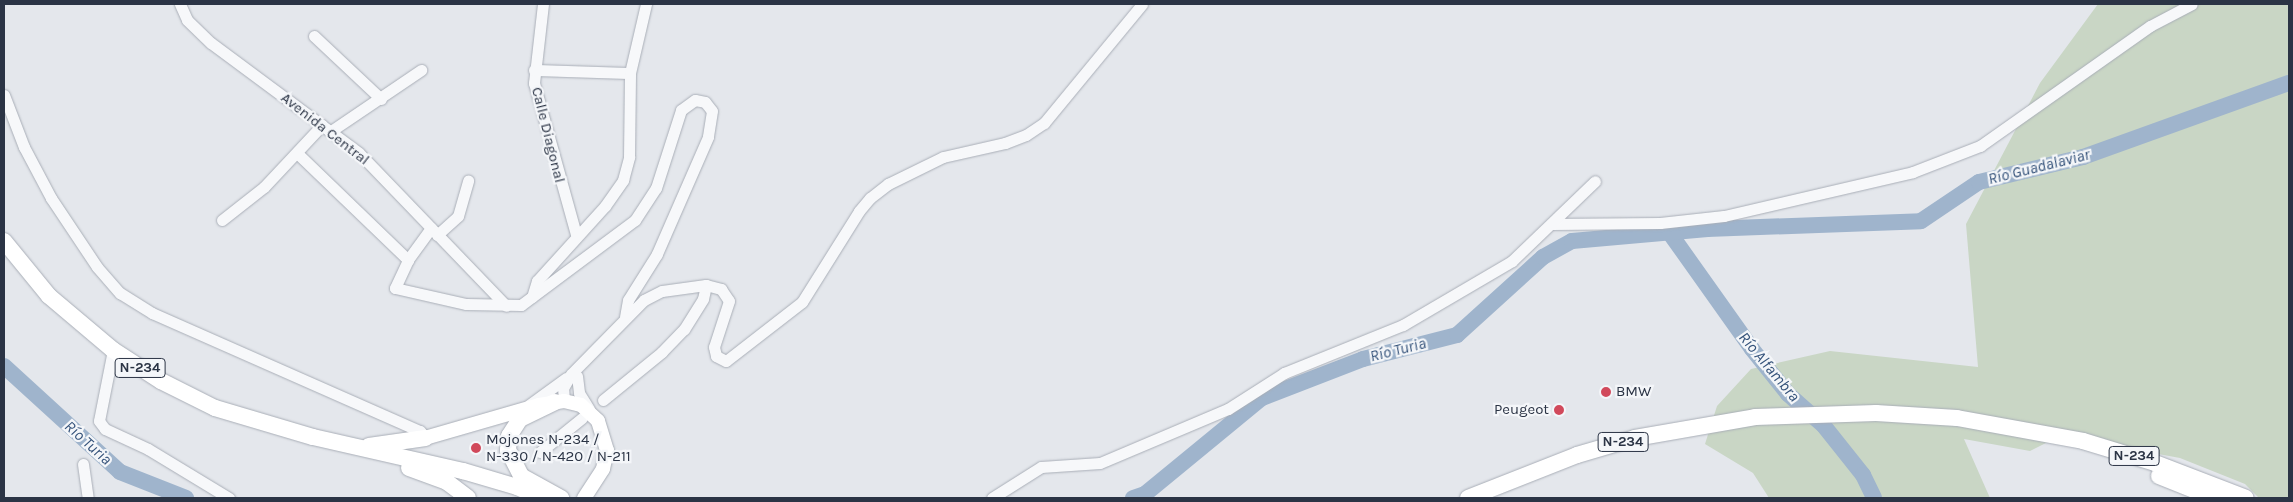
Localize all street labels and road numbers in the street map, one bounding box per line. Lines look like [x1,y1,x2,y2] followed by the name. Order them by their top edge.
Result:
[527,85,569,185] street label: Calle Diagonal
[277,89,373,169] street label: Avenida Central
[114,356,166,379] road number: N-234
[1597,431,1649,454] road number: N-234
[2108,444,2160,468] road number: N-234

